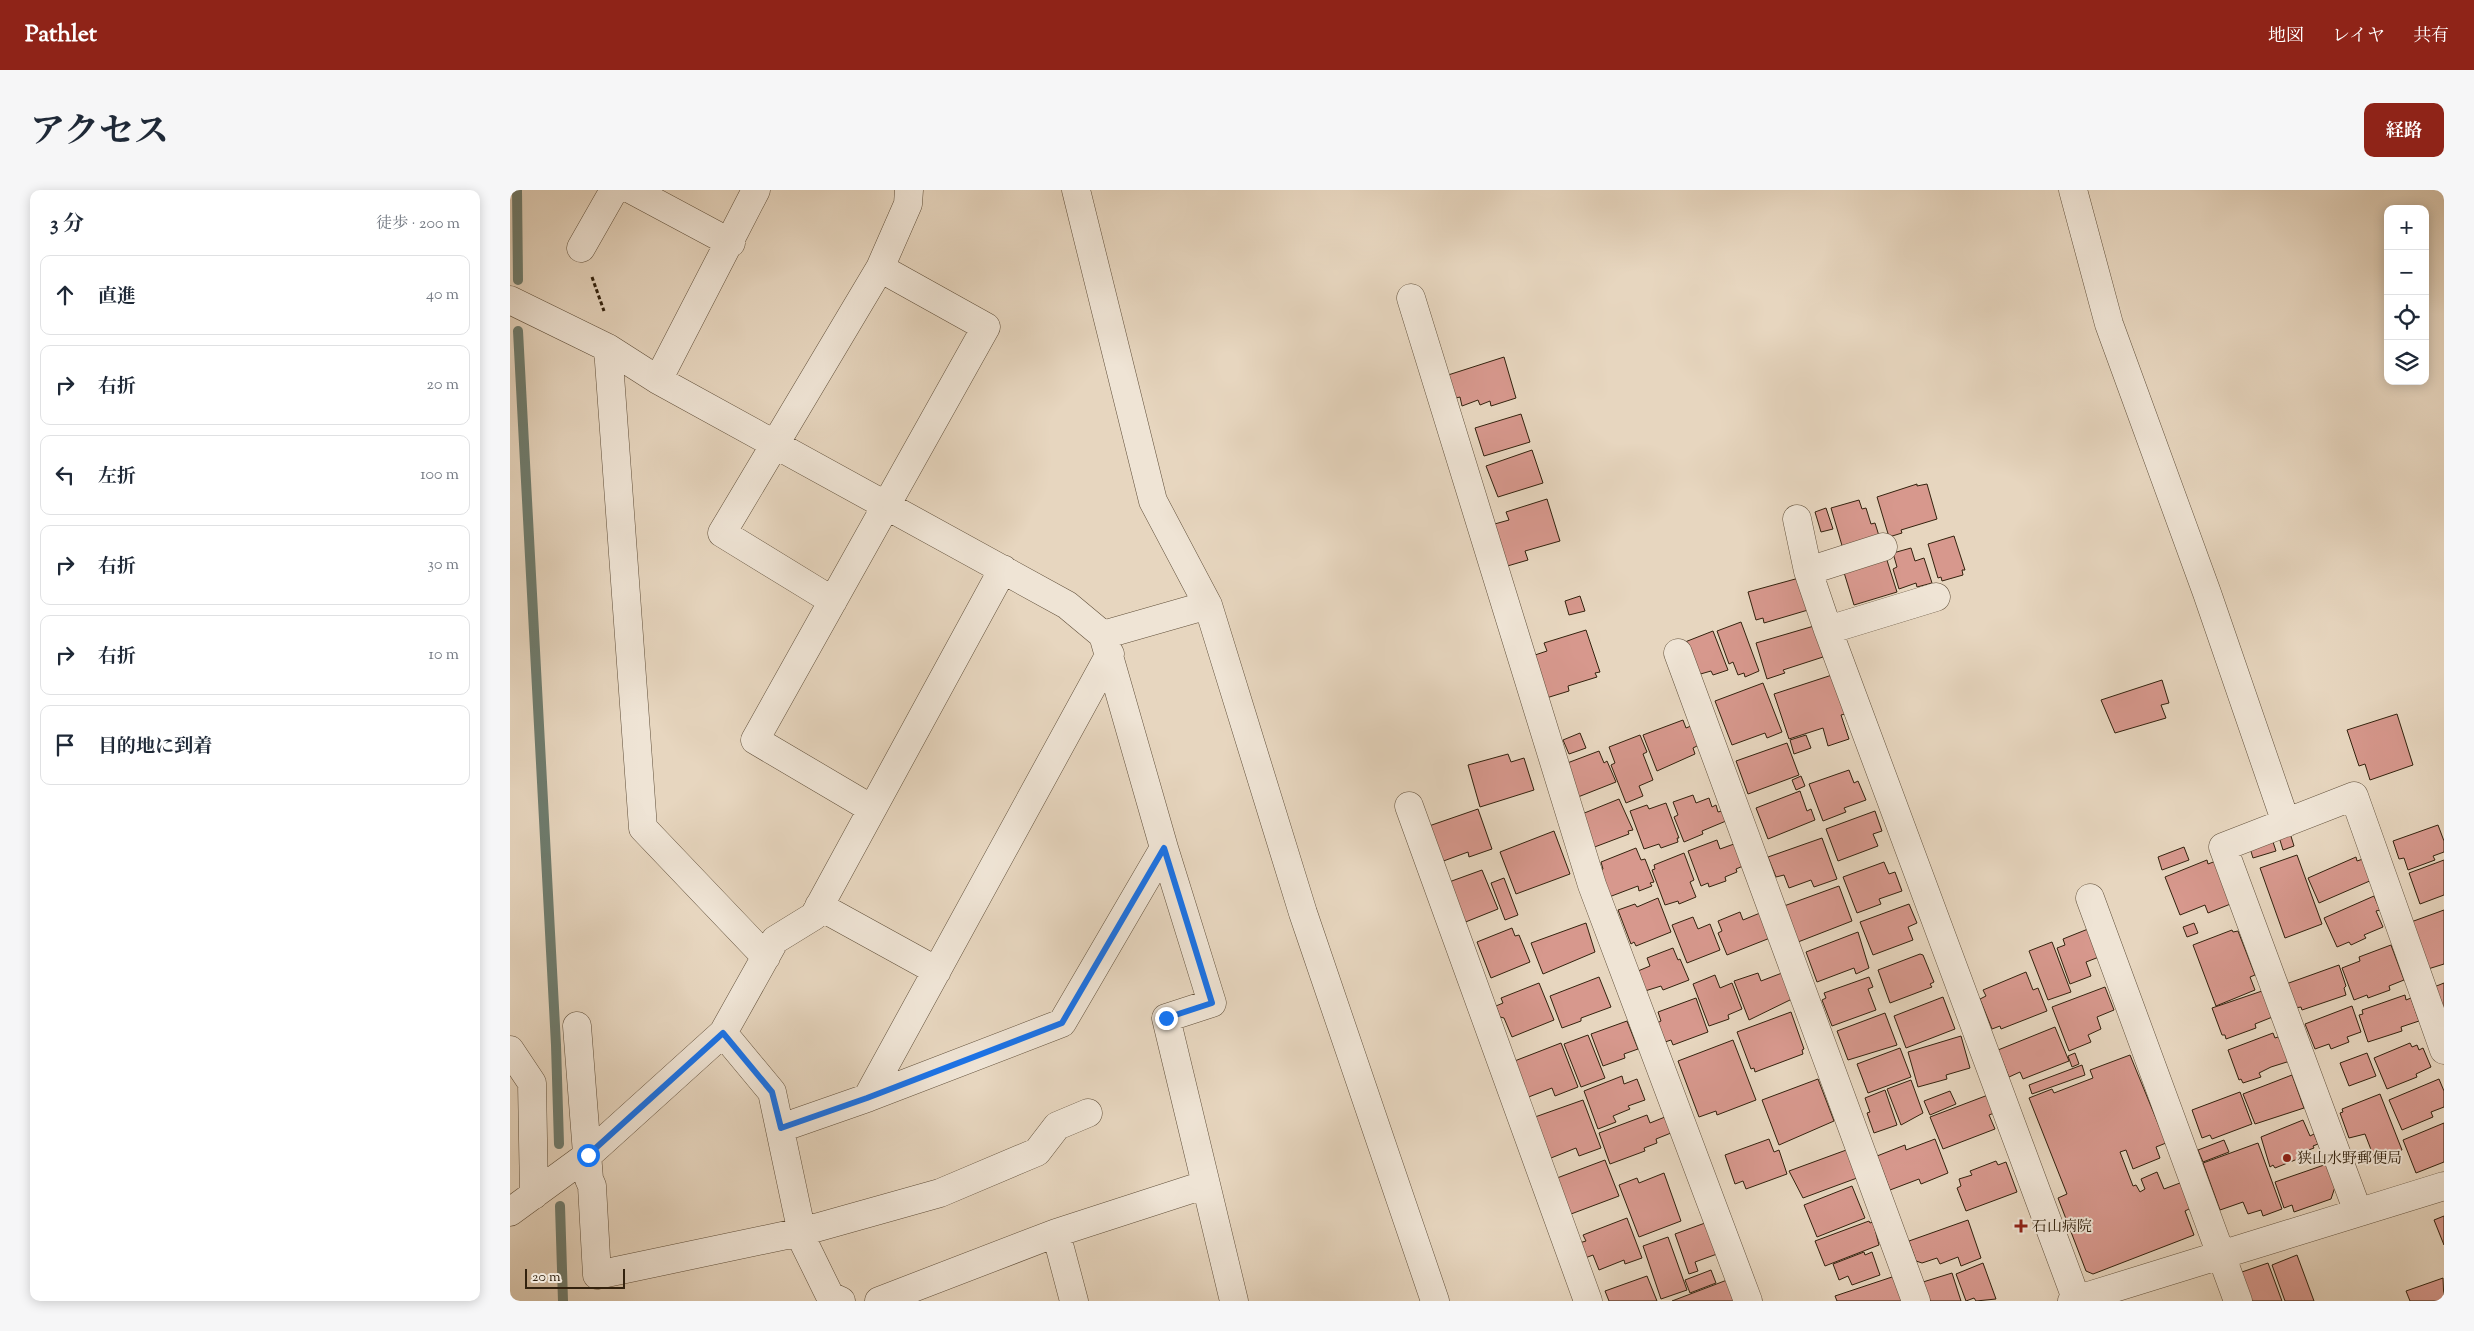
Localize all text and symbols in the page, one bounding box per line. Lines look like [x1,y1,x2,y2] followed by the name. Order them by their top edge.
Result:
[25,18,97,52] text: Pathlet
[2268,24,2304,50] text: 地図
[2332,24,2385,50] text: レイヤ
[2413,24,2449,50] text: 共有
[2364,103,2444,157] button: 経路
[30,108,169,159] text: アクセス
[2384,205,2429,385] map controls
[2384,205,2429,250] button: +
[50,210,84,240] text: 3 分
[376,213,460,236] text: 徒歩 · 200 m
[2384,250,2429,295] button: −
[51,281,79,309] icon: ahead
[98,284,136,311] text: 直進
[426,284,459,307] text: 40 m
[2384,295,2429,340] button: locate
[2384,340,2429,385] button: layers
[51,371,79,399] icon: right
[98,374,136,401] text: 右折
[426,374,459,397] text: 20 m
[51,461,79,489] icon: left
[98,464,136,491] text: 左折
[420,464,459,487] text: 100 m
[51,551,79,579] icon: right
[98,554,136,581] text: 右折
[428,554,459,577] text: 30 m
[51,641,79,669] icon: right
[98,644,136,671] text: 右折
[429,644,459,667] text: 10 m
[51,731,79,759] icon: arrive
[98,734,212,761] text: 目的地に到着
[1155,1007,1178,1030] route end
[577,1144,600,1167] route start
[2297,1149,2402,1170] place label: 狭山水野郵便局
[2281,1152,2293,1164] marker: 狭山水野郵便局
[2032,1217,2092,1238] place label: 石山病院
[2014,1219,2028,1233] marker: 石山病院
[525,1266,625,1289] scale bar
[532,1268,561,1288] text: 20 m

